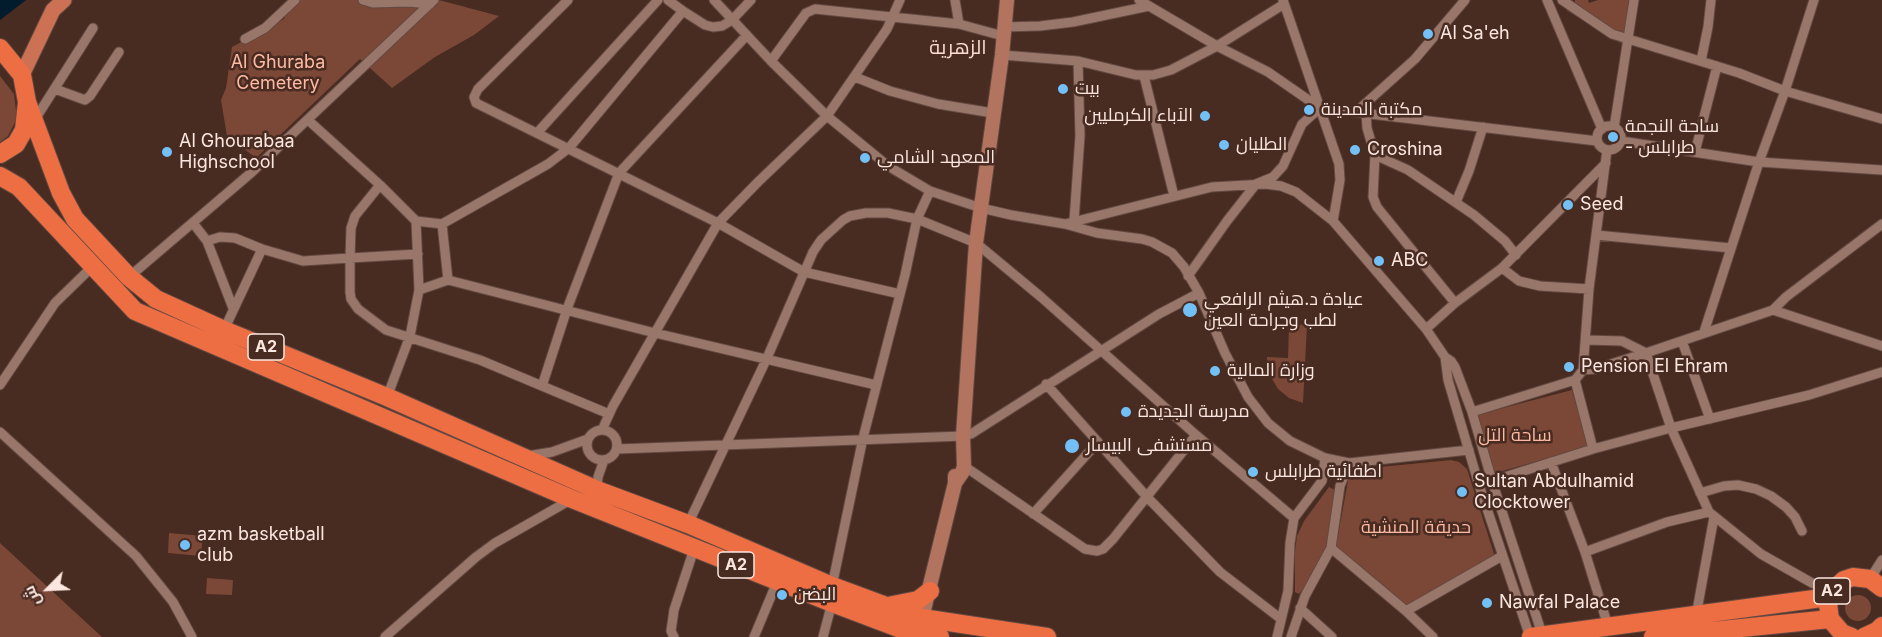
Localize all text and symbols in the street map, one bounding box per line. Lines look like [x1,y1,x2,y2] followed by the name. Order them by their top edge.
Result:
[1440,23,1510,45] place label: Al Sa'eh
[1421,27,1435,41] marker: Al Sa'eh
[929,36,987,60] district label: الزهرية
[231,52,325,94] park label: Al Ghuraba Cemetery
[1075,78,1100,100] place label: بيت
[1056,82,1070,96] marker: بيت
[1321,99,1423,121] place label: مكتبة المدينة
[1302,103,1316,117] marker: مكتبة المدينة
[1084,105,1193,127] place label: الآباء الكرمليين
[1198,109,1212,123] marker: الآباء الكرمليين
[1625,116,1719,158] place label: ساحة النجمة - طرابلس
[1606,130,1620,144] marker: ساحة النجمة - طرابلس
[179,131,295,174] place label: Al Ghourabaa Highschool
[1236,134,1287,156] place label: الطليان
[1217,138,1231,152] marker: الطليان
[1367,139,1443,161] place label: Croshina
[1348,143,1362,157] marker: Croshina
[160,145,174,159] marker: Al Ghourabaa Highschool
[877,147,995,169] place label: المعهد الشامي
[858,151,872,165] marker: المعهد الشامي
[1580,194,1624,216] place label: Seed
[1561,198,1575,212] marker: Seed
[1391,250,1428,272] place label: ABC
[1372,254,1386,268] marker: ABC
[1204,289,1364,332] place label: عيادة د.هيثم الرافعي لطب وجراحة العين
[1181,301,1199,319] marker: عيادة د.هيثم الرافعي لطب وجراحة العين
[248,334,284,360] road number: A2
[1581,356,1728,378] place label: Pension El Ehram
[1227,360,1315,382] place label: وزارة المالية
[1562,360,1576,374] marker: Pension El Ehram
[1208,364,1222,378] marker: وزارة المالية
[1138,401,1249,423] place label: مدرسة الجديدة
[1119,405,1133,419] marker: مدرسة الجديدة
[1478,425,1552,447] park label: ساحة التل
[1086,435,1212,457] place label: مستشفی البيسار
[1063,437,1081,455] marker: مستشفی البيسار
[1265,461,1382,483] place label: اطفائية طرابلس
[1246,465,1260,479] marker: اطفائية طرابلس
[1474,471,1634,514] place label: Sultan Abdulhamid Clocktower
[1455,485,1469,499] marker: Sultan Abdulhamid Clocktower
[1361,517,1471,539] park label: حديقة المنشية
[197,524,325,566] place label: azm basketball club
[178,538,192,552] marker: azm basketball club
[718,552,754,578] road number: A2
[18,559,78,619] north arrow
[1814,578,1850,604] road number: A2
[18,583,45,610] text: ش
[794,584,836,606] place label: البضن
[775,588,789,602] marker: البضن
[1499,592,1620,614] place label: Nawfal Palace
[1480,596,1494,610] marker: Nawfal Palace

